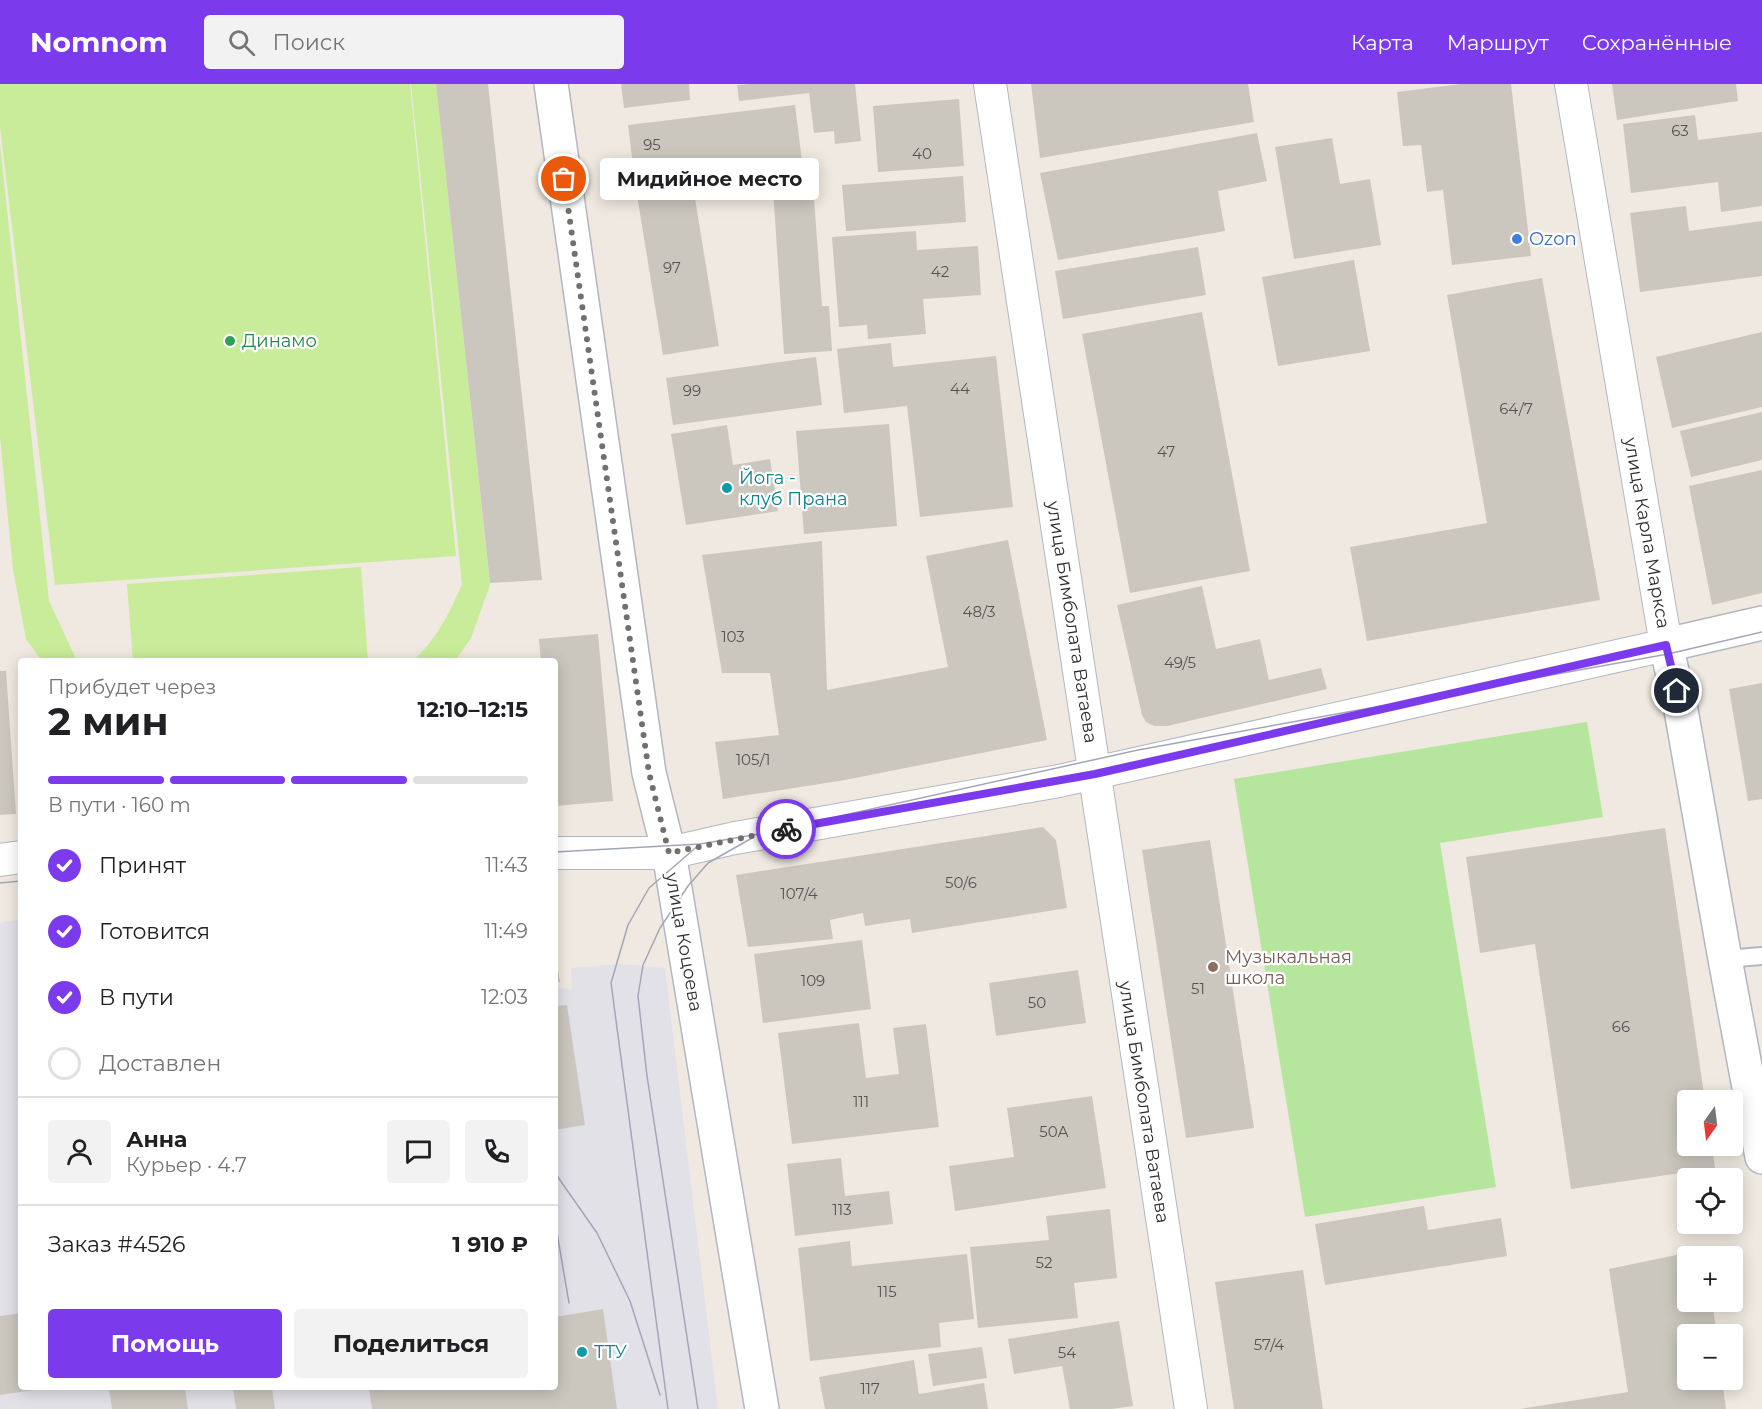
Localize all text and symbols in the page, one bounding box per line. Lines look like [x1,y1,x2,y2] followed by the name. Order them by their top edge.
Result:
[204,15,624,69] search box
[30,25,168,59] text: Nomnom
[225,26,258,59] icon: search
[273,29,345,56] text: Поиск
[1351,30,1414,55] text: Карта
[1447,30,1549,55] text: Маршрут
[1582,30,1732,55] text: Сохранённые
[1671,121,1689,140] house number: 63
[643,135,661,154] house number: 95
[912,144,932,163] house number: 40
[538,153,589,204] pin
[600,158,819,200] callout: Мидийное место
[547,162,580,195] icon: bag
[617,167,802,191] text: Мидийное место
[1529,228,1577,250] place label: Ozon
[1510,232,1524,246] marker: Ozon
[663,258,681,277] house number: 97
[931,262,949,281] house number: 42
[242,330,317,352] place label: Динамо
[223,334,237,348] marker: Динамо
[950,379,970,398] house number: 44
[683,381,701,400] house number: 99
[1499,399,1533,418] house number: 64/7
[1619,435,1675,630] street label: улица Карла Маркса
[1157,442,1175,461] house number: 47
[739,467,848,510] place label: Йога - клуб Прана
[720,481,734,495] marker: Йога - клуб Прана
[1042,498,1102,745] street label: улица Бимболата Ватаева
[962,602,996,621] house number: 48/3
[721,627,745,646] house number: 103
[1164,653,1196,672] house number: 49/5
[1651,665,1702,716] pin
[1660,674,1693,707] icon: home
[48,675,216,699] text: Прибудет через
[417,696,528,723] text: 12:10–12:15
[48,697,169,745] text: 2 мин
[736,750,770,769] house number: 105/1
[48,793,191,817] text: В пути · 160 m
[756,799,816,859] courier
[770,813,803,846] icon: bike
[48,849,81,882] icon: check
[99,852,186,879] text: Принят
[485,853,528,877] text: 11:43
[661,870,707,1013] street label: улица Коцоева
[945,873,977,892] house number: 50/6
[780,884,818,903] house number: 107/4
[48,915,81,948] icon: check
[99,918,210,945] text: Готовится
[484,919,528,943] text: 11:49
[1225,946,1352,989] place label: Музыкальная школа
[1206,960,1220,974] marker: Музыкальная школа
[801,971,825,990] house number: 109
[1114,978,1174,1225] street label: улица Бимболата Ватаева
[1191,979,1205,998] house number: 51
[48,981,81,1014] icon: check
[99,984,174,1011] text: В пути
[481,985,528,1009] text: 12:03
[1028,993,1046,1012] house number: 50
[1612,1017,1630,1036] house number: 66
[99,1050,221,1077] text: Доставлен
[1677,1090,1743,1156] north arrow
[1677,1090,1743,1390] map controls
[853,1092,869,1111] house number: 111
[48,1120,111,1183] button: person
[387,1120,450,1183] button: chat
[465,1120,528,1183] button: phone
[1039,1122,1069,1141] house number: 50А
[126,1126,187,1153] text: Анна
[126,1153,247,1177] text: Курьер · 4.7
[1677,1168,1743,1234] button: locate
[832,1200,852,1219] house number: 113
[48,1231,185,1258] text: Заказ #4526
[452,1231,528,1258] text: 1 910 ₽
[1677,1246,1743,1312] button: +
[1036,1253,1052,1272] house number: 52
[877,1282,897,1301] house number: 115
[48,1309,282,1378] button: Помощь
[294,1309,528,1378] button: Поделиться
[1677,1324,1743,1390] button: −
[1254,1335,1284,1354] house number: 57/4
[594,1341,628,1363] place label: ТТУ
[1058,1343,1076,1362] house number: 54
[575,1345,589,1359] marker: ТТУ
[860,1379,880,1398] house number: 117

